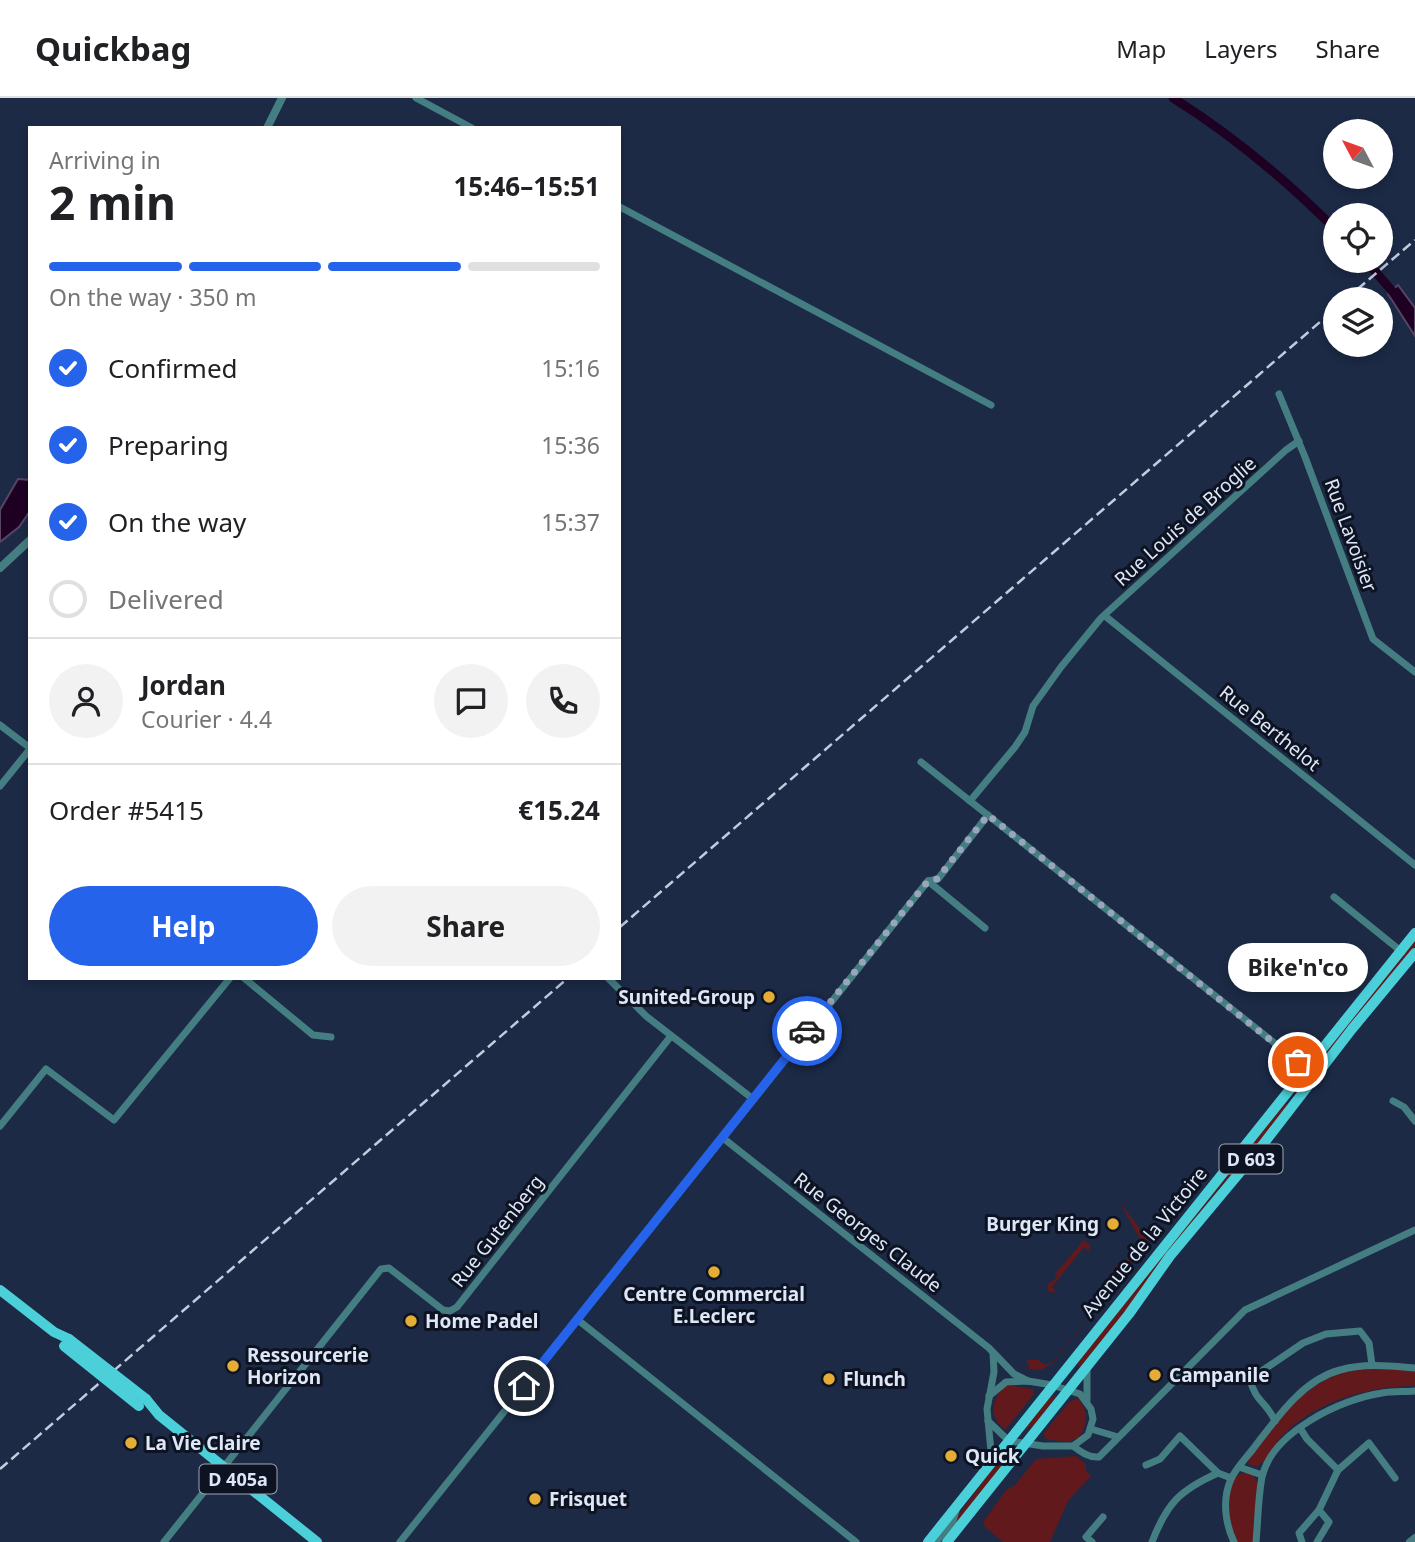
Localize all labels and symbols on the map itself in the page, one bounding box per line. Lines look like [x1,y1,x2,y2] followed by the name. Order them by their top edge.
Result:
[1323,119,1393,189] north arrow
[1109,450,1261,592] street label: Rue Louis de Broglie
[1319,475,1384,595] street label: Rue Lavoisier
[1214,679,1326,777] street label: Rue Berthelot
[1228,943,1368,992] callout: Bike'n'co
[618,984,755,1010] place label: Sunited-Group
[761,989,777,1005] marker: Sunited-Group
[772,996,842,1066] courier
[1268,1032,1328,1092] pin
[1220,1144,1282,1174] road number: D 603
[1075,1161,1213,1323] street label: Avenue de la Victoire
[789,1166,947,1298] street label: Rue Georges Claude
[445,1169,549,1293] street label: Rue Gutenberg
[986,1211,1099,1237] place label: Burger King
[1105,1216,1121,1232] marker: Burger King
[706,1264,722,1280] marker: Centre Commercial E.Leclerc
[623,1281,805,1329] place label: Centre Commercial E.Leclerc
[425,1308,538,1334] place label: Home Padel
[403,1313,419,1329] marker: Home Padel
[247,1342,369,1390] place label: Ressourcerie Horizon
[494,1356,554,1416] pin
[225,1358,241,1374] marker: Ressourcerie Horizon
[1169,1362,1270,1388] place label: Campanile
[843,1366,906,1392] place label: Flunch
[1147,1367,1163,1383] marker: Campanile
[821,1371,837,1387] marker: Flunch
[145,1430,261,1456] place label: La Vie Claire
[123,1435,139,1451] marker: La Vie Claire
[965,1443,1020,1469] place label: Quick
[943,1448,959,1464] marker: Quick
[200,1464,276,1494] road number: D 405a
[549,1486,627,1512] place label: Frisquet
[527,1491,543,1507] marker: Frisquet

